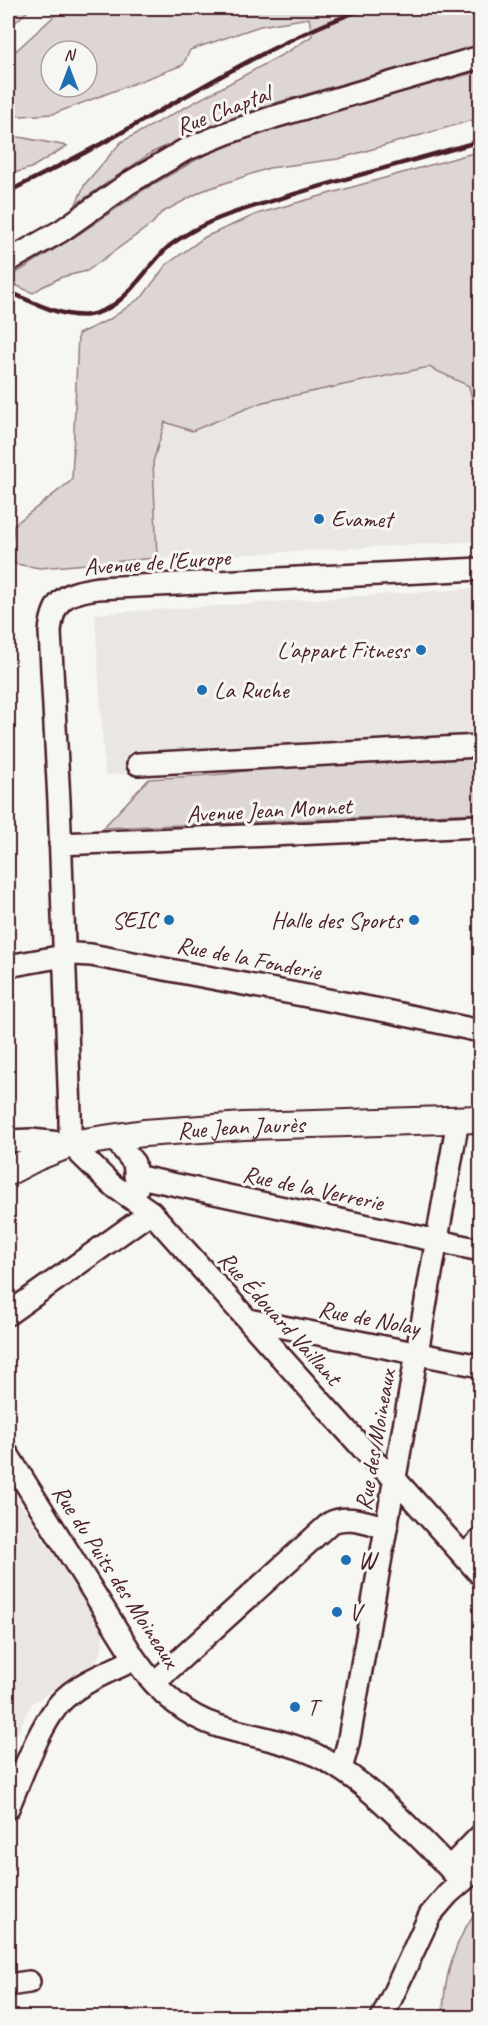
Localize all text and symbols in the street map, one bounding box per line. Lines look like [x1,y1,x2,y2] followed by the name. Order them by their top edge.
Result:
[39,39,99,99] north arrow
[64,45,77,65] text: N
[172,77,278,142] street label: Rue Chaptal
[331,504,395,534] place label: Evamet
[312,512,326,526] marker: Evamet
[83,542,233,582] street label: Avenue de l'Europe
[277,635,411,665] place label: L'appart Fitness
[414,643,428,657] marker: L'appart Fitness
[214,675,291,705] place label: La Ruche
[195,683,209,697] marker: La Ruche
[186,791,354,829] street label: Avenue Jean Monnet
[112,905,160,935] place label: SEIC
[271,905,404,935] place label: Halle des Sports
[162,913,176,927] marker: SEIC
[407,913,421,927] marker: Halle des Sports
[175,929,326,987] street label: Rue de la Fonderie
[176,1109,308,1146] street label: Rue Jean Jaurès
[240,1158,388,1218] street label: Rue de la Verrerie
[212,1245,350,1393] street label: Rue Édouard Vaillant
[316,1294,424,1343] street label: Rue de Nolay
[348,1366,402,1513] street label: Rue des Moineaux
[46,1479,187,1675] street label: Rue du Puits des Moineaux
[358,1545,380,1575] place label: W
[339,1553,353,1567] marker: W
[349,1597,365,1627] place label: V
[330,1605,344,1619] marker: V
[307,1692,323,1722] place label: T
[288,1700,302,1714] marker: T

